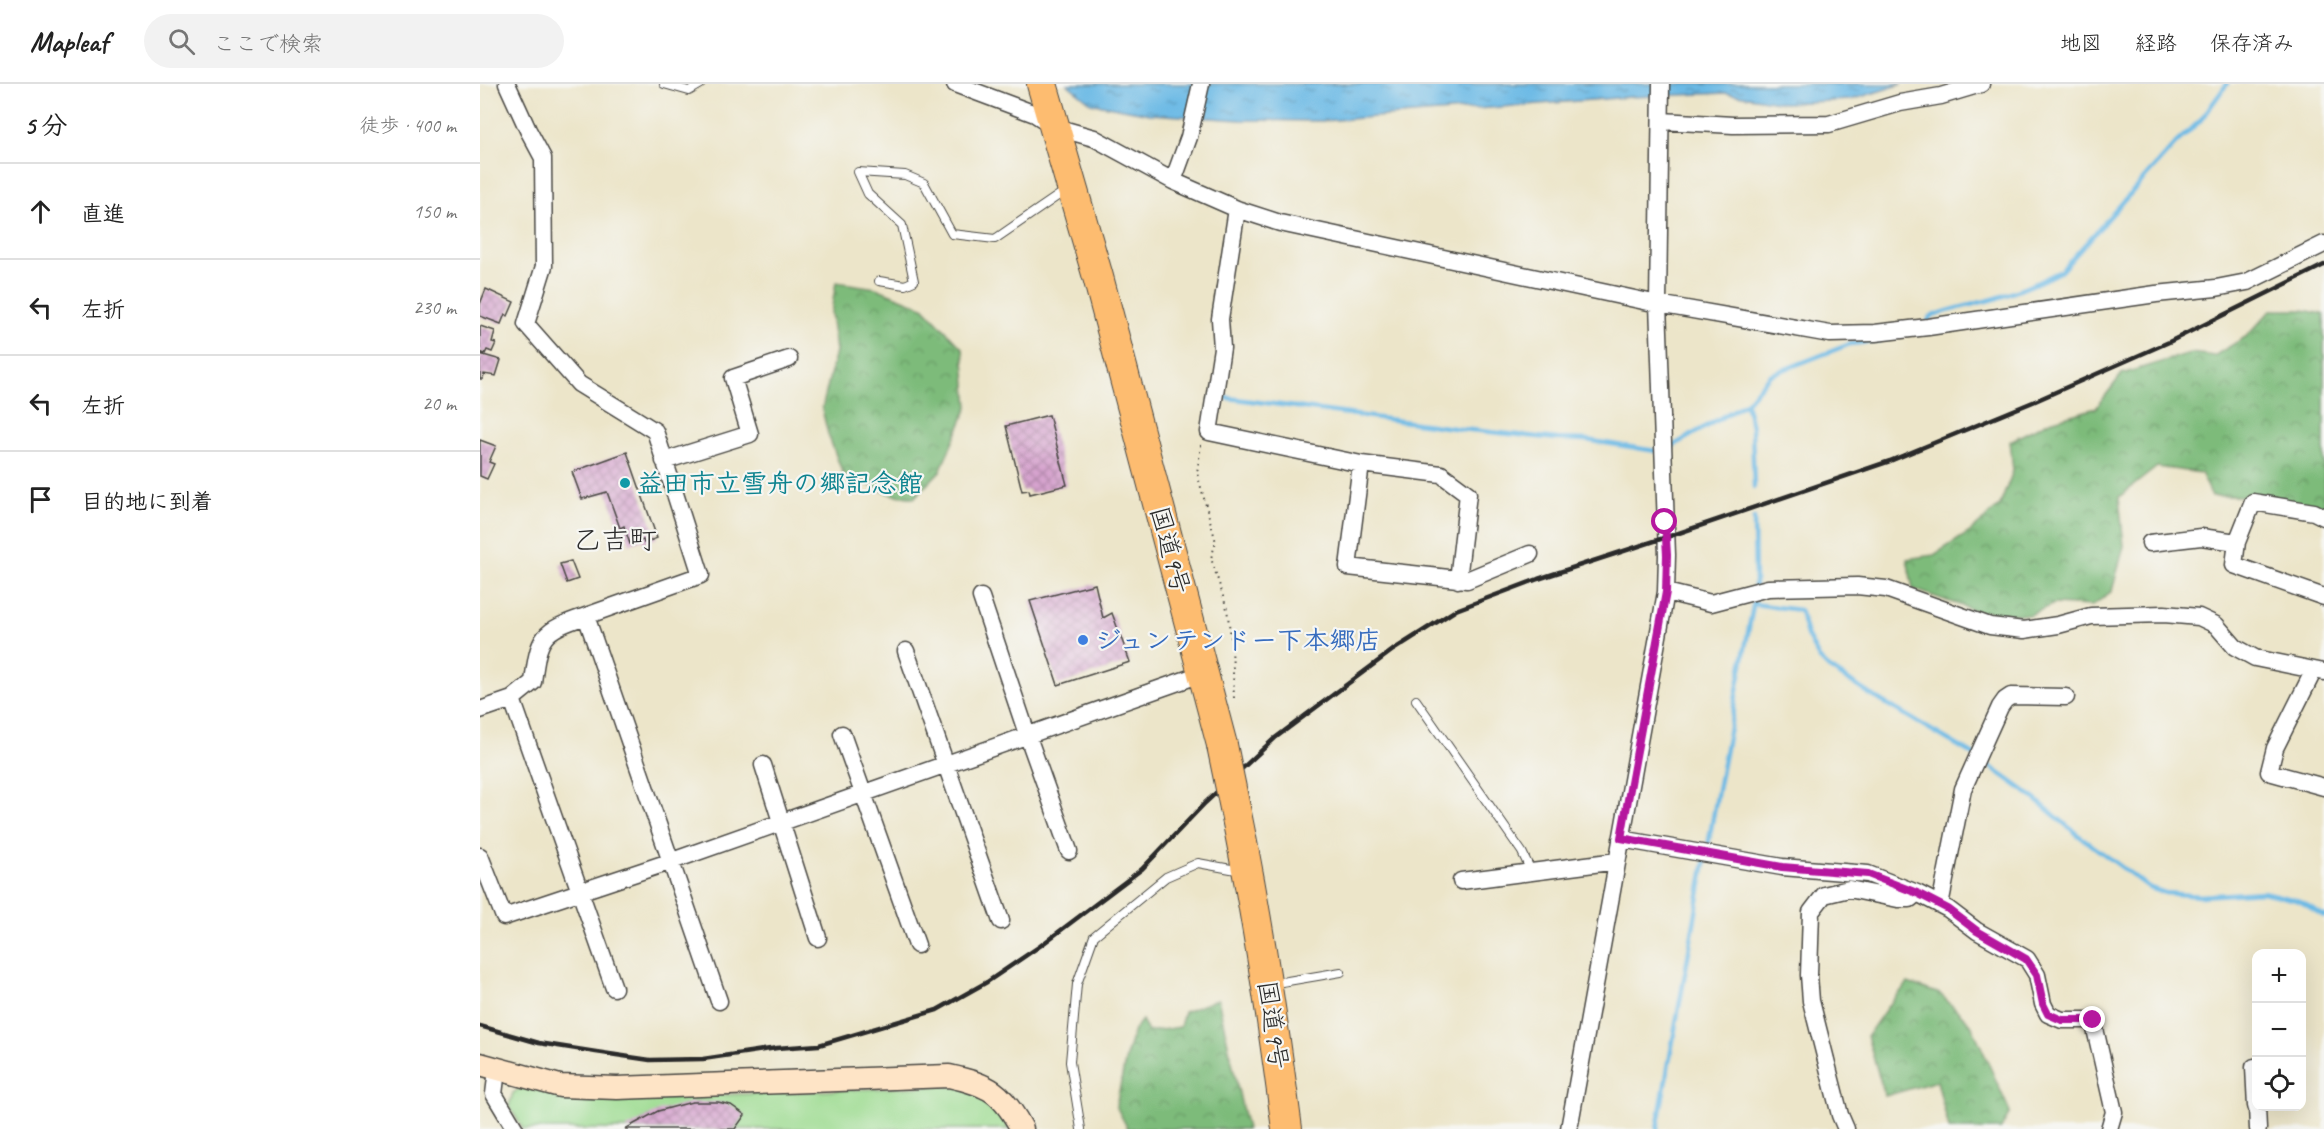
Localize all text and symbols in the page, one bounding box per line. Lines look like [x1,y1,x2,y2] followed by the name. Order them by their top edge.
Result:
[144,14,564,68] search box
[30,24,108,59] text: Mapleaf
[165,25,198,58] icon: search
[213,30,323,58] text: ここで検索
[2060,30,2102,56] text: 地図
[2135,30,2177,56] text: 経路
[2210,30,2294,56] text: 保存済み
[24,109,68,142] text: 5 分
[360,113,456,138] text: 徒歩 · 400 m
[24,195,57,228] icon: ahead
[413,199,456,224] text: 150 m
[81,200,125,228] text: 直進
[24,291,57,324] icon: left
[413,295,456,320] text: 230 m
[81,296,125,324] text: 左折
[24,387,57,420] icon: left
[422,391,456,416] text: 20 m
[81,392,125,420] text: 左折
[637,467,923,500] place label: 益田市立雪舟の郷記念館
[618,476,632,490] marker: 益田市立雪舟の郷記念館
[24,483,57,516] icon: arrive
[81,488,213,516] text: 目的地に到着
[1142,502,1198,598] street label: 国道9号
[1651,508,1677,534] route start
[573,522,657,557] district label: 乙吉町
[1095,624,1381,657] place label: ジュンテンドー下本郷店
[1076,633,1090,647] marker: ジュンテンドー下本郷店
[2252,949,2306,1111] map controls
[2252,949,2306,1003] button: +
[1250,978,1296,1072] street label: 国道9号
[2252,1003,2306,1057] button: −
[2079,1006,2105,1032] route end
[2252,1057,2306,1111] button: locate

